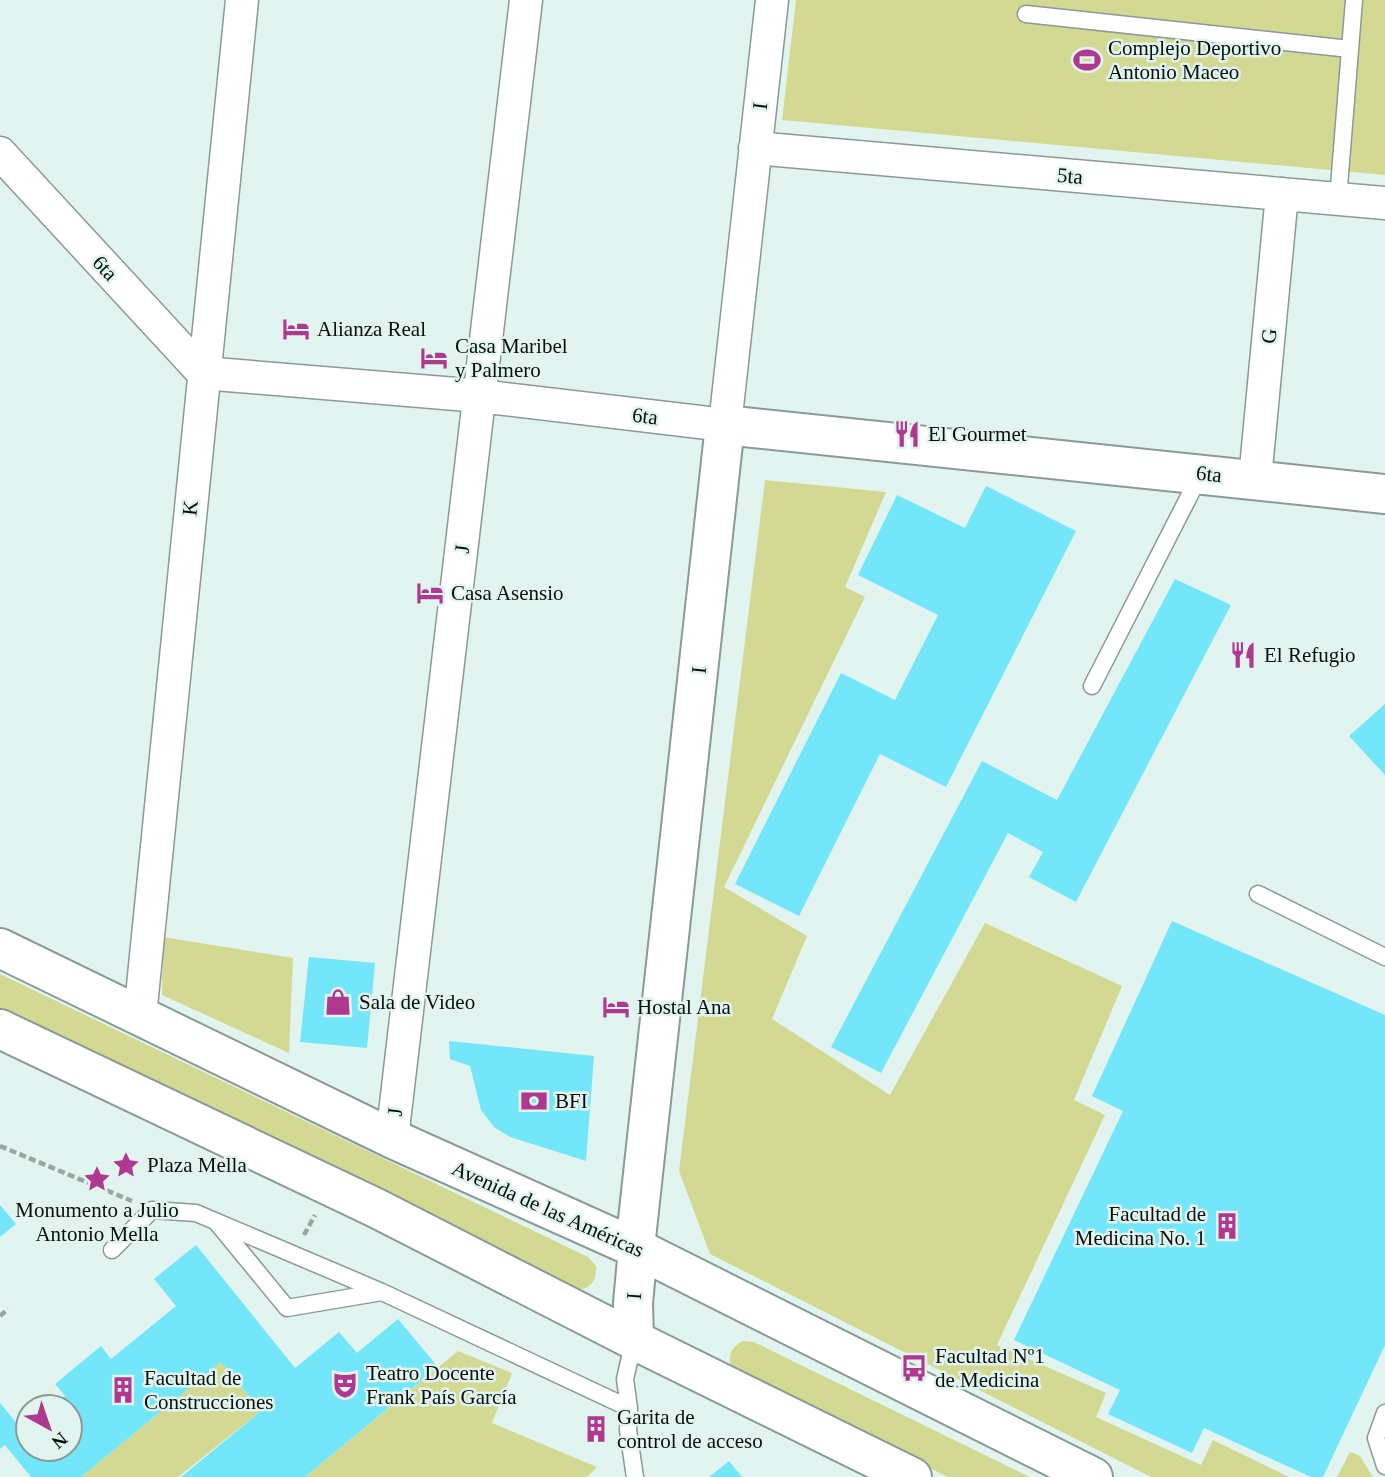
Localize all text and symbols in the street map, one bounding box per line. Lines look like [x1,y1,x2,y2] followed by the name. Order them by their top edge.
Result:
[1108,36,1281,84] place label: Complejo Deportivo Antonio Maceo
[1072,45,1102,75] sports icon: Complejo Deportivo Antonio Maceo
[748,101,772,111] street label: I
[1056,163,1085,189] street label: 5ta
[87,250,123,286] street label: 6ta
[281,314,311,344] hotel icon: Alianza Real
[317,317,426,341] place label: Alianza Real
[1256,327,1282,345] street label: G
[455,334,568,382] place label: Casa Maribel y Palmero
[419,343,449,373] hotel icon: Casa Maribel y Palmero
[631,403,660,430] street label: 6ta
[892,419,922,449] restaurant icon: El Gourmet
[928,422,1027,446] place label: El Gourmet
[1195,461,1224,487] street label: 6ta
[177,499,203,517] street label: K
[450,543,474,555] street label: J
[415,578,445,608] hotel icon: Casa Asensio
[451,581,564,605] place label: Casa Asensio
[1228,640,1258,670] restaurant icon: El Refugio
[1264,643,1356,667] place label: El Refugio
[687,665,711,675] street label: I
[323,987,353,1017] shop icon: Sala de Video
[359,990,475,1014] place label: Sala de Video
[601,992,631,1022] hotel icon: Hostal Ana
[637,995,732,1019] place label: Hostal Ana
[519,1086,549,1116] bank icon: BFI
[555,1089,588,1113] place label: BFI
[383,1107,407,1117] street label: J
[111,1150,141,1180] place icon: Plaza Mella
[147,1153,247,1177] place label: Plaza Mella
[448,1156,648,1262] street label: Avenida de las Américas
[82,1164,112,1194] place icon: Monumento a Julio Antonio Mella
[15,1198,179,1246] place label: Monumento a Julio Antonio Mella
[1075,1202,1206,1250] place label: Facultad de Medicina No. 1
[1212,1211,1242,1241] building icon: Facultad de Medicina No. 1
[622,1292,646,1300] street label: I
[935,1344,1045,1392] place label: Facultad Nº1 de Medicina
[899,1353,929,1383] bus stop icon: Facultad Nº1 de Medicina
[366,1361,517,1409] place label: Teatro Docente Frank País García
[144,1366,273,1414] place label: Facultad de Construcciones
[330,1370,360,1400] theatre icon: Teatro Docente Frank País García
[108,1375,138,1405] building icon: Facultad de Construcciones
[14,1393,84,1463] north arrow
[617,1405,763,1453] place label: Garita de control de acceso
[581,1414,611,1444] building icon: Garita de control de acceso
[47,1428,72,1453] text: N

